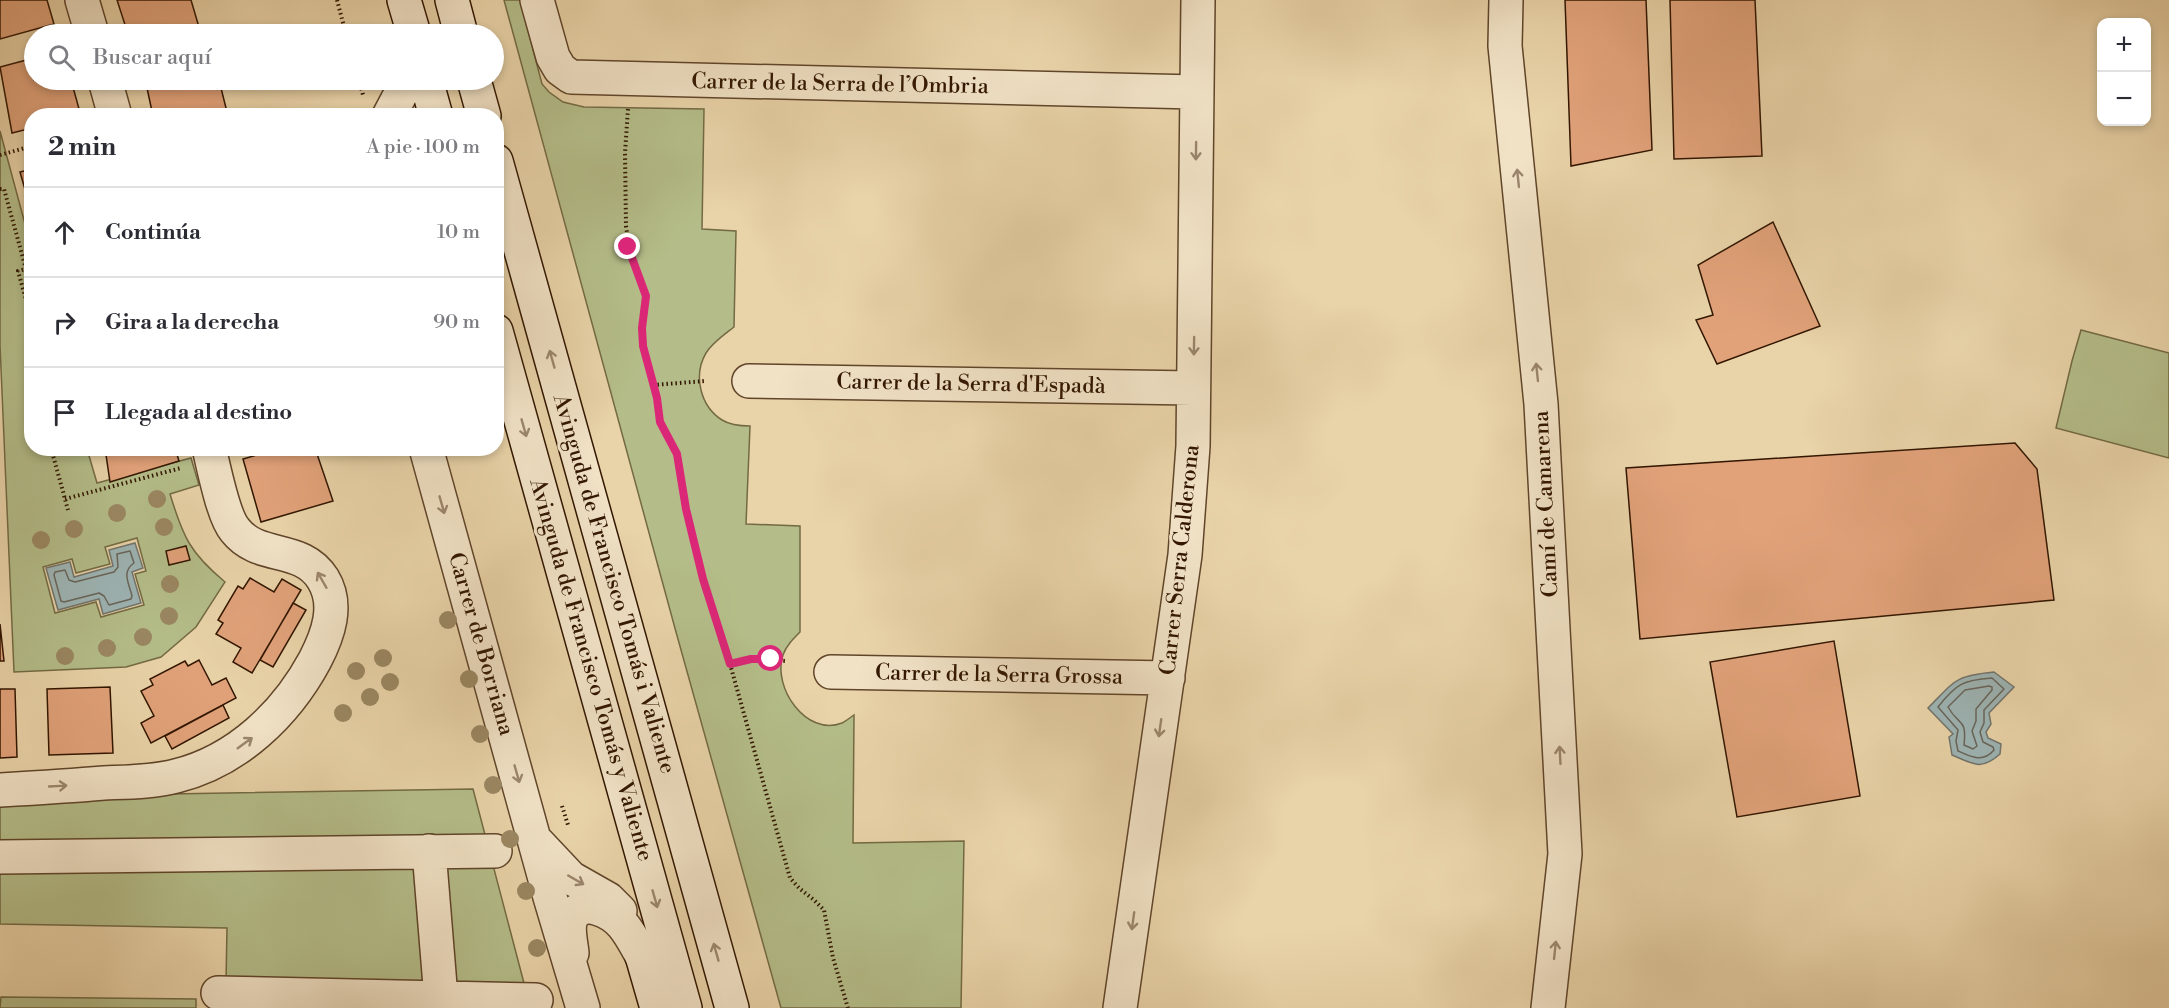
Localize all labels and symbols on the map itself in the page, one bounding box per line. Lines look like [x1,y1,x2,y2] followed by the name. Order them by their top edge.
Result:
[691,68,990,100] street label: Carrer de la Serra de l’Ombria
[1190,140,1202,160] one-way arrow
[1512,169,1523,189] one-way arrow
[614,233,640,259] route end
[1188,335,1200,355] one-way arrow
[545,350,557,369] one-way arrow
[1531,363,1542,383] one-way arrow
[836,368,1107,400] street label: Carrer de la Serra d'Espadà
[547,390,681,777] street label: Avinguda de Francisco Tomás i Valiente
[1528,409,1564,598] street label: Camí de Camarena
[518,418,530,437] one-way arrow
[1154,443,1206,677] street label: Carrer Serra Calderona
[523,475,659,864] street label: Avinguda de Francisco Tomás y Valiente
[437,495,448,514] one-way arrow
[442,549,520,739] street label: Carrer de Borriana
[316,572,328,589] one-way arrow
[757,645,783,671] route start
[875,659,1124,691] street label: Carrer de la Serra Grossa
[1155,717,1166,737] one-way arrow
[236,736,252,749] one-way arrow
[1554,746,1565,766] one-way arrow
[512,764,523,783] one-way arrow
[48,781,68,792] one-way arrow
[567,874,584,886] one-way arrow
[650,889,661,908] one-way arrow
[1127,910,1138,930] one-way arrow
[1549,940,1560,960] one-way arrow
[710,943,722,962] one-way arrow

